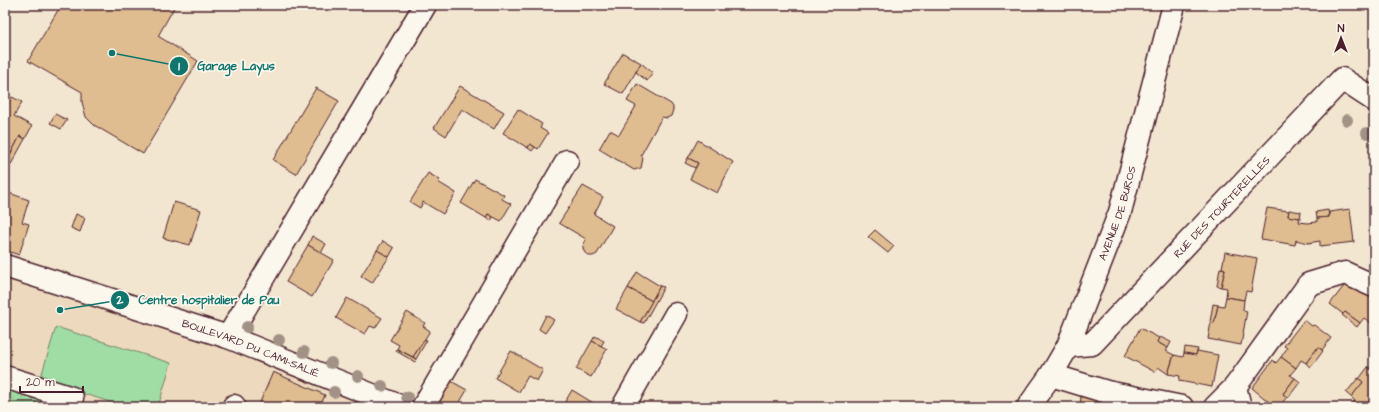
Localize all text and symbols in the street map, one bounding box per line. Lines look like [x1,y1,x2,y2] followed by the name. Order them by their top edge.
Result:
[1321,18,1361,58] north arrow
[1338,21,1345,36] text: N
[169,54,283,78] callout: Garage Layus
[178,58,180,75] text: 1
[197,58,275,77] text: Garage Layus
[1170,152,1273,261] street label: RUE DES TOURTERELLES
[1094,164,1139,262] street label: AVENUE DE BUROS
[110,288,287,312] callout: Centre hospitalier de Pau
[116,292,124,309] text: 2
[139,292,279,310] text: Centre hospitalier de Pau
[180,315,322,381] street label: BOULEVARD DU CAMI-SALIÉ
[20,368,83,394] scale bar
[26,374,55,391] text: 20 m

